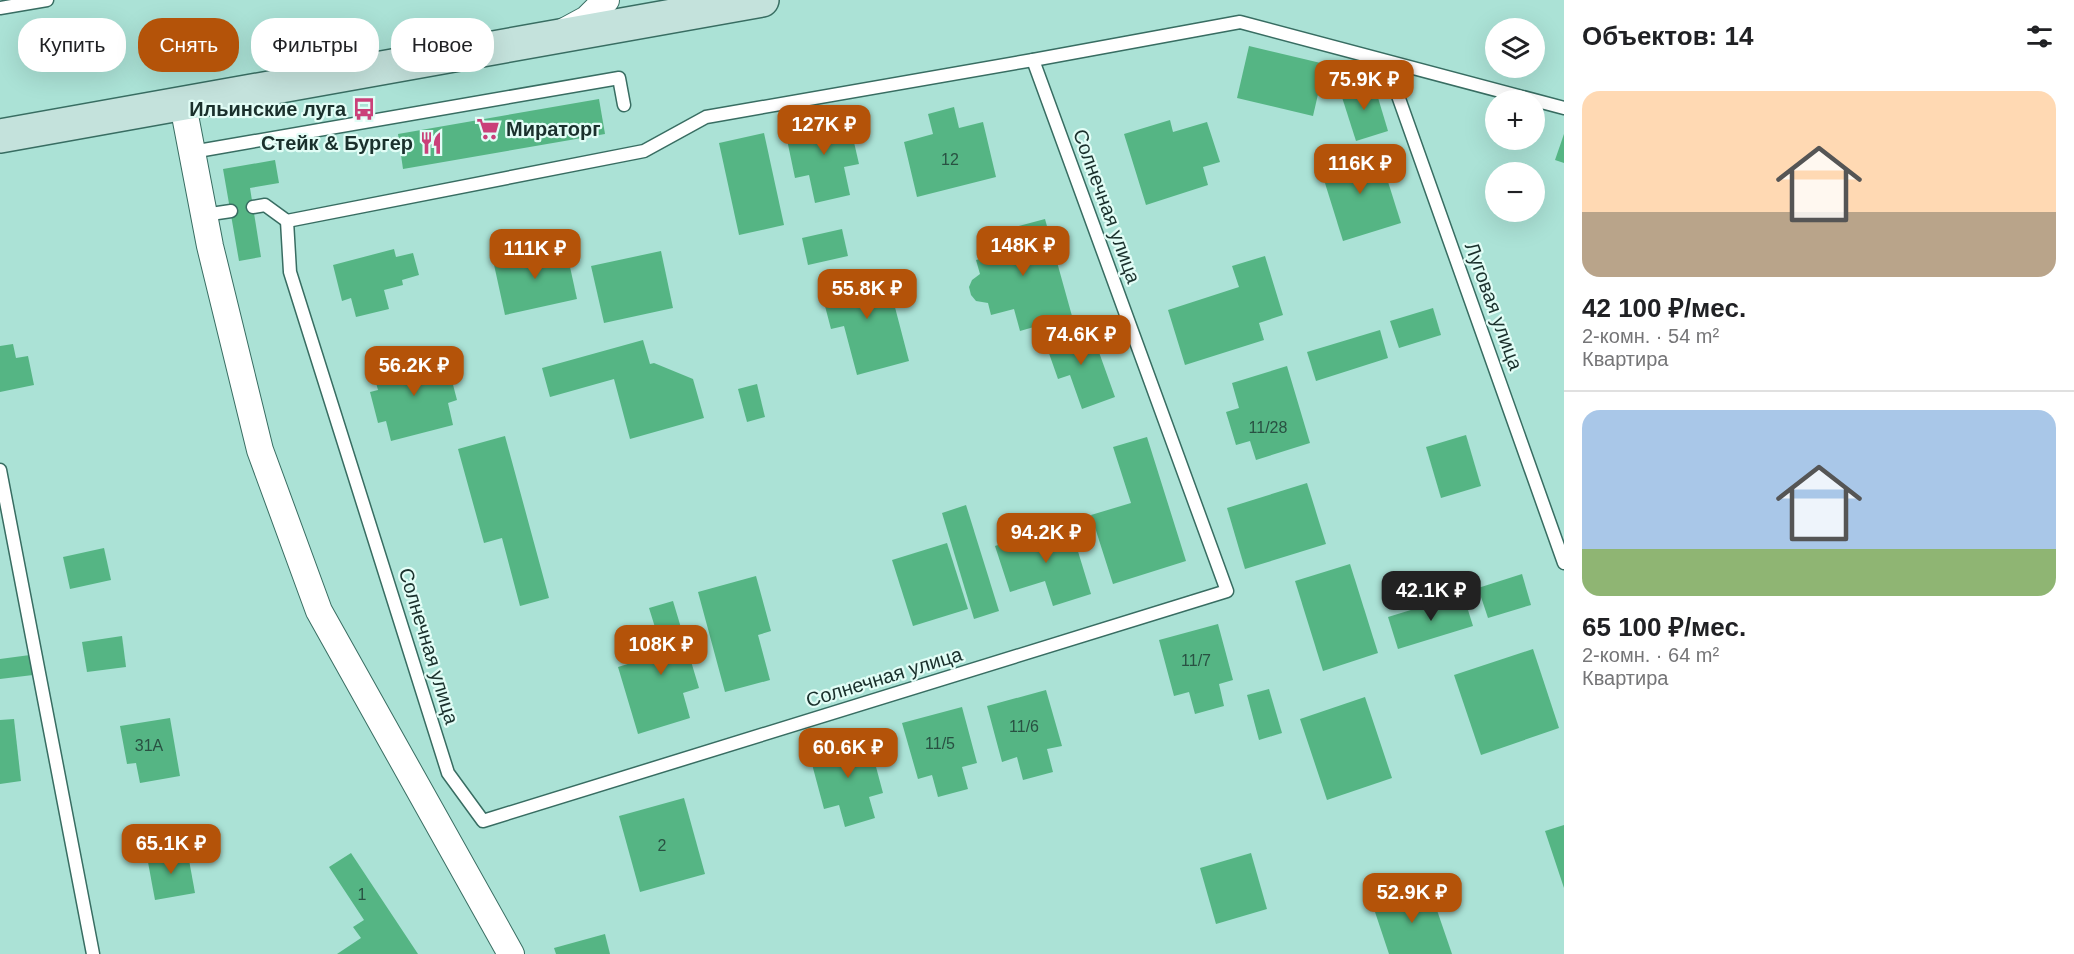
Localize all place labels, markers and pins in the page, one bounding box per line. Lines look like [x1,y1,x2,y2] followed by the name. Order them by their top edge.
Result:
[1309,60,1419,111] pin: 75.9K ₽
[351,96,377,122] bus stop icon: Ильинские луга
[189,98,347,120] place label: Ильинские луга
[775,105,873,156] pin: 127K ₽
[475,116,501,142] supermarket icon: Мираторг
[506,118,601,140] place label: Мираторг
[418,130,444,156] restaurant icon: Стейк & Бургер
[261,132,413,154] place label: Стейк & Бургер
[1311,144,1409,195] pin: 116K ₽
[974,226,1072,277] pin: 148K ₽
[486,229,584,280] pin: 111K ₽
[812,269,922,320] pin: 55.8K ₽
[1026,315,1136,366] pin: 74.6K ₽
[359,346,469,397] pin: 56.2K ₽
[991,513,1101,564] pin: 94.2K ₽
[1376,571,1486,622] pin: 42.1K ₽
[612,625,710,676] pin: 108K ₽
[793,728,903,779] pin: 60.6K ₽
[116,824,226,875] pin: 65.1K ₽
[1357,873,1467,924] pin: 52.9K ₽

